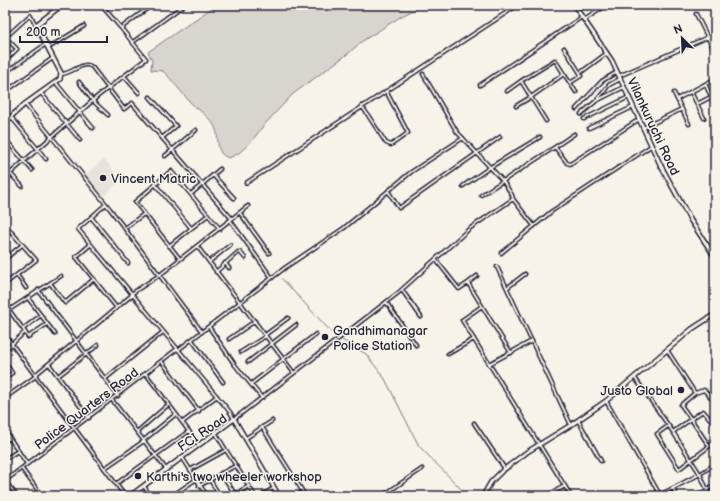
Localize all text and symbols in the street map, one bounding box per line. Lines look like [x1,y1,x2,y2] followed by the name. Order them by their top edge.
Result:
[20,18,107,44] scale bar
[662,18,702,58] north arrow
[672,22,685,37] text: N
[26,25,60,40] text: 200 m
[623,75,683,178] street label: Vilankuruchi Road
[111,171,196,187] place label: Vincent Matric
[98,173,108,183] marker: Vincent Matric
[333,323,428,354] place label: Gandhimanagar Police Station
[320,332,330,342] marker: Gandhimanagar Police Station
[31,364,142,453] street label: Police Quarters Road
[601,383,673,399] place label: Justo Global
[676,385,686,395] marker: Justo Global
[175,411,230,455] street label: FCI Road
[146,469,322,485] place label: Karthi's two wheeler workshop
[133,471,143,481] marker: Karthi's two wheeler workshop

